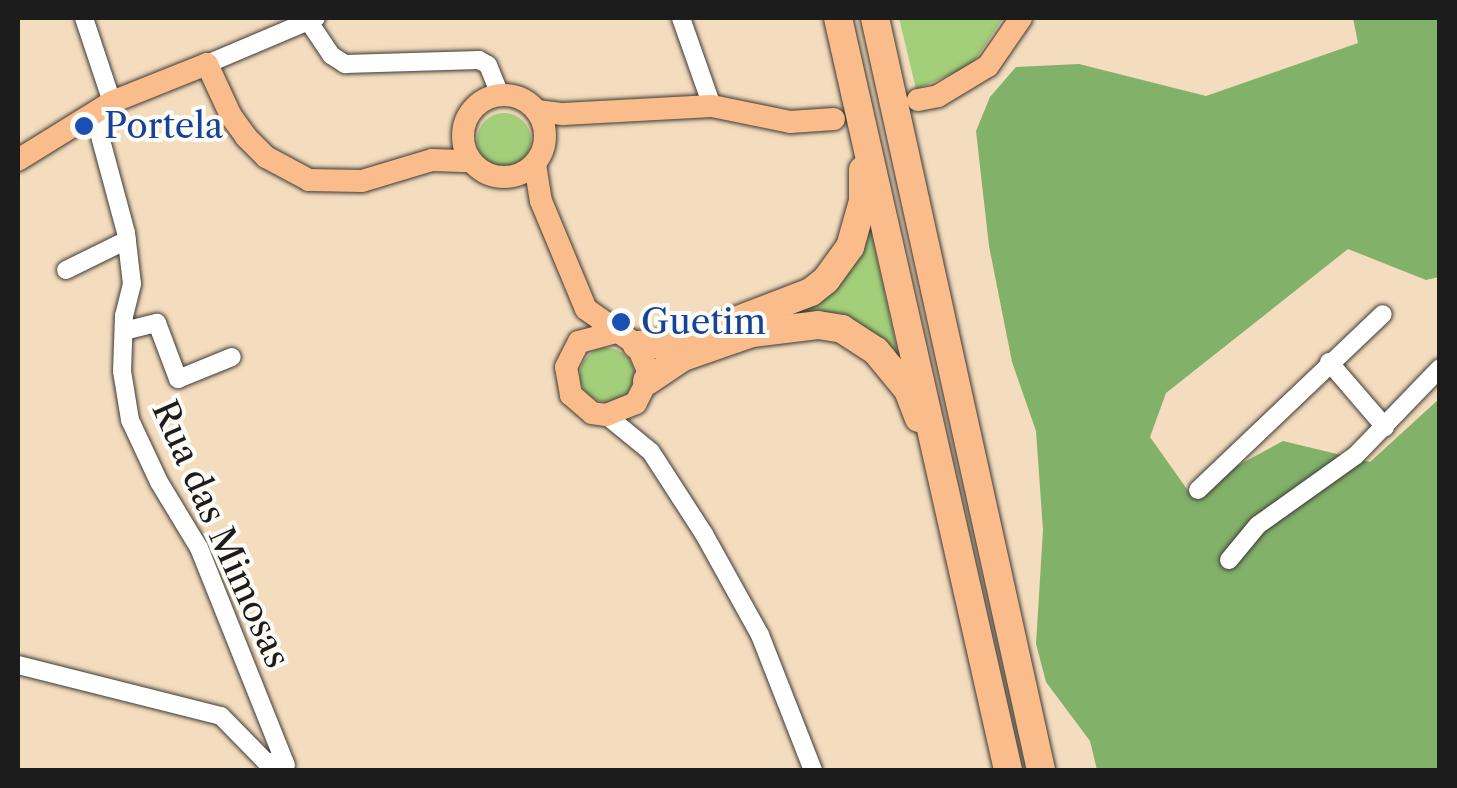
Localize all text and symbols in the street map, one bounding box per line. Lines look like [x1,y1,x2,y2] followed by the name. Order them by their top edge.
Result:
[104,105,223,147] place label: Portela
[73,115,95,137] marker: Portela
[641,301,766,343] place label: Guetim
[610,311,632,333] marker: Guetim
[143,394,299,674] street label: Rua das Mimosas

